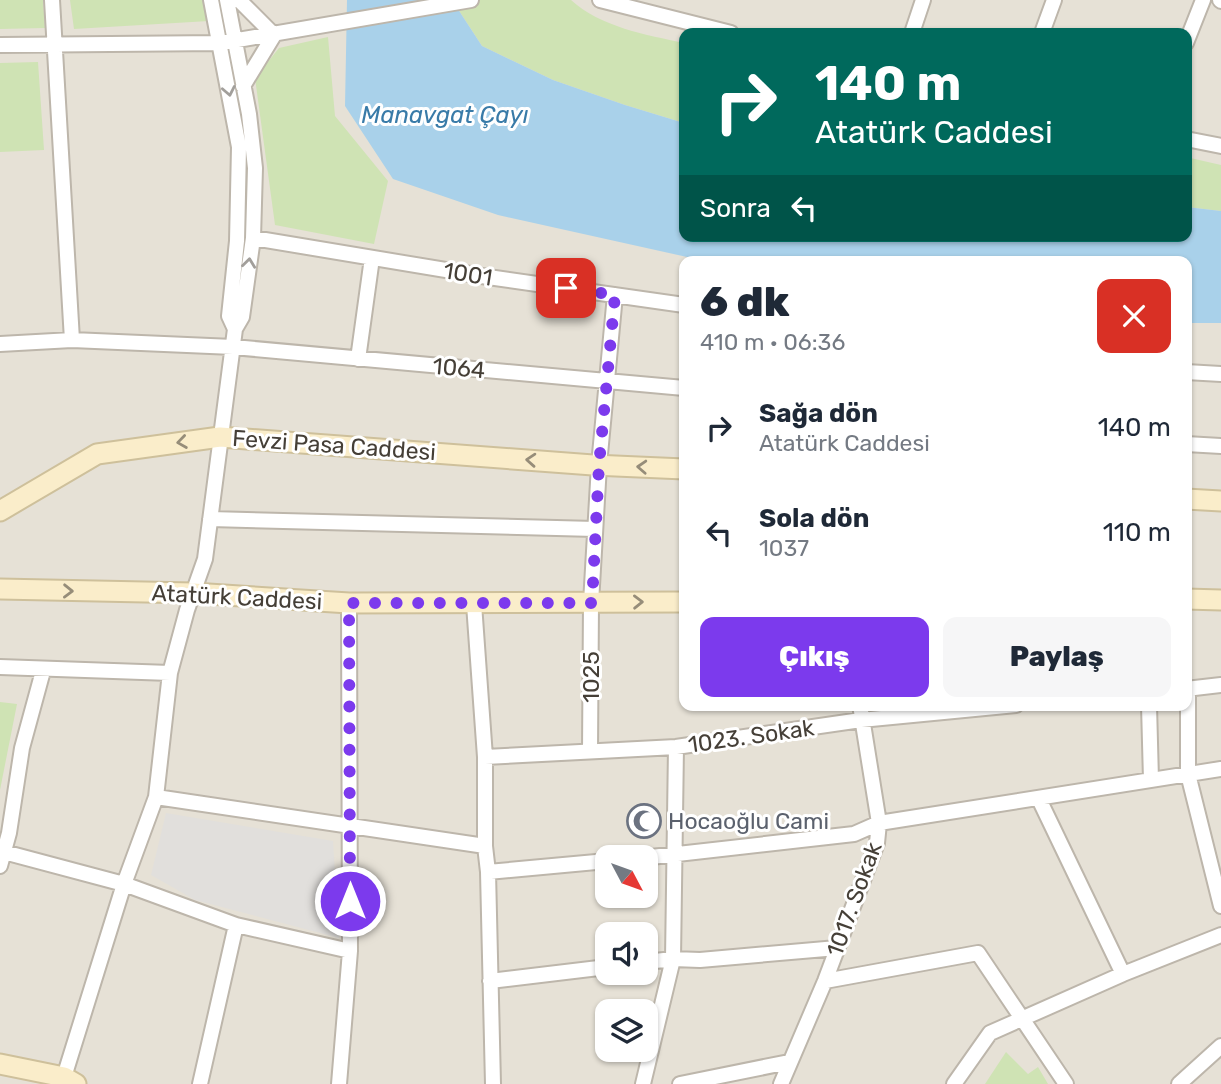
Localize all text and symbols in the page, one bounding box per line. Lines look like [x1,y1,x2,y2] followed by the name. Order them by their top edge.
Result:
[815,54,961,112] text: 140 m
[700,56,791,147] icon: right
[221,85,236,97] one-way arrow
[361,101,529,129] water label: Manavgat Çayı
[815,113,1053,151] text: Atatürk Caddesi
[785,189,823,227] icon: left
[700,193,771,224] text: Sonra
[442,256,494,292] street label: 1001
[242,257,257,269] one-way arrow
[536,258,596,318] pin
[547,269,585,307] icon: arrive
[700,277,790,327] text: 6 dk
[1097,279,1171,353] button: close
[700,328,845,356] text: 410 m · 06:36
[432,352,486,384] street label: 1064
[759,398,878,429] text: Sağa dön
[700,409,738,447] icon: right
[1098,412,1171,443] text: 140 m
[231,424,437,466] street label: Fevzi Pasa Caddesi
[759,429,930,457] text: Atatürk Caddesi
[176,434,188,449] one-way arrow
[525,453,536,468] one-way arrow
[636,459,647,474] one-way arrow
[759,503,869,534] text: Sola dön
[700,514,738,552] icon: left
[1103,517,1171,548] text: 110 m
[759,534,809,562] text: 1037
[151,579,323,615] street label: Atatürk Caddesi
[63,583,74,598] one-way arrow
[634,594,644,610] one-way arrow
[700,617,929,697] button: Çıkış
[943,617,1171,697] button: Paylaş
[577,651,605,703] street label: 1025
[686,713,816,759] street label: 1023. Sokak
[625,802,663,840] mosque icon: Hocaoğlu Cami
[668,807,829,835] place label: Hocaoğlu Cami
[820,838,888,960] street label: 1017. Sokak
[595,845,658,908] north arrow
[595,845,658,1062] map controls
[313,864,387,938] position arrow
[595,922,658,985] button: sound
[595,999,658,1062] button: layers

